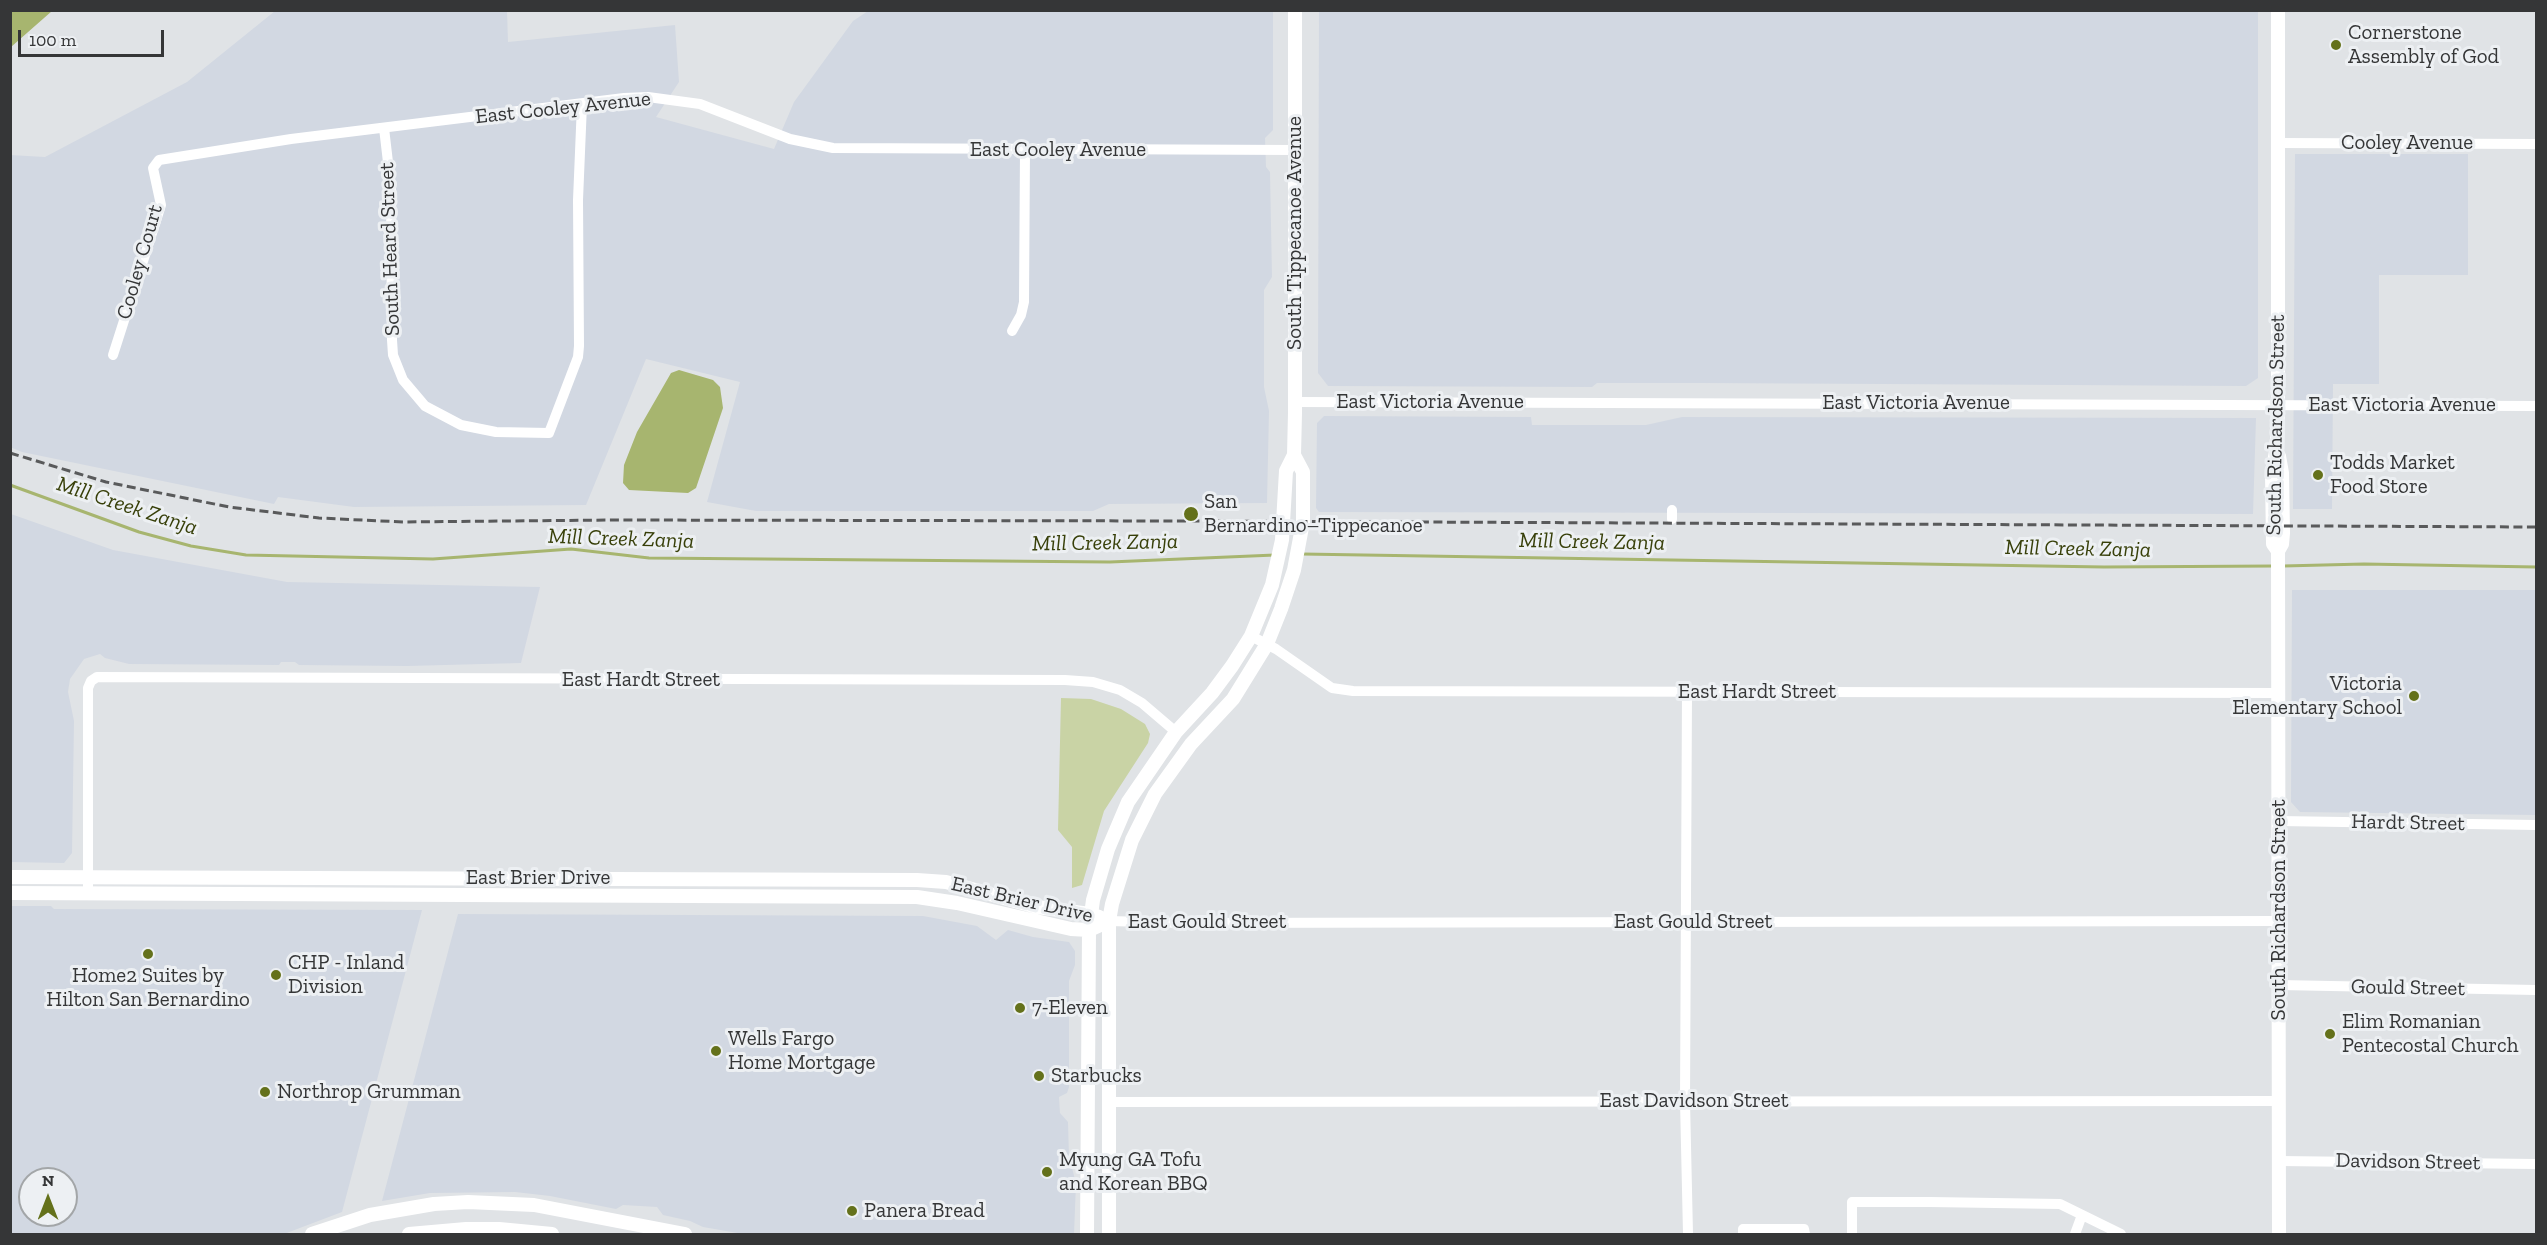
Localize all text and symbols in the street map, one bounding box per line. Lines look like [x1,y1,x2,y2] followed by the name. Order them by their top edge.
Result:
[21,18,166,56] scale bar
[2348,20,2499,70] place label: Cornerstone Assembly of God
[29,29,76,51] text: 100 m
[2329,38,2343,52] marker: Cornerstone Assembly of God
[474,86,652,130] street label: East Cooley Avenue
[1282,116,1308,350] street label: South Tippecanoe Avenue
[2341,130,2473,156] street label: Cooley Avenue
[970,137,1146,163] street label: East Cooley Avenue
[374,162,406,336] street label: South Heard Street
[112,202,168,322] street label: Cooley Court
[2261,314,2291,536] street label: South Richardson Street
[1336,389,1524,415] street label: East Victoria Avenue
[1822,390,2010,416] street label: East Victoria Avenue
[2308,392,2496,418] street label: East Victoria Avenue
[2330,450,2455,500] place label: Todds Market Food Store
[2311,468,2325,482] marker: Todds Market Food Store
[53,471,201,541] water label: Mill Creek Zanja
[1204,489,1423,539] place label: San Bernardino–Tippecanoe
[1182,505,1200,523] marker: San Bernardino–Tippecanoe
[548,523,694,555] water label: Mill Creek Zanja
[1519,528,1665,556] water label: Mill Creek Zanja
[1032,529,1178,557] water label: Mill Creek Zanja
[2005,535,2151,563] water label: Mill Creek Zanja
[562,667,720,693] street label: East Hardt Street
[2232,671,2402,721] place label: Victoria Elementary School
[1678,679,1836,705] street label: East Hardt Street
[2407,689,2421,703] marker: Victoria Elementary School
[2266,800,2292,1020] street label: South Richardson Street
[2351,809,2465,837] street label: Hardt Street
[466,865,610,891] street label: East Brier Drive
[949,871,1095,929] street label: East Brier Drive
[1128,909,1286,935] street label: East Gould Street
[1614,909,1772,935] street label: East Gould Street
[141,947,155,961] marker: Home2 Suites by Hilton San Bernardino
[288,950,404,1000] place label: CHP - Inland Division
[46,963,250,1013] place label: Home2 Suites by Hilton San Bernardino
[269,968,283,982] marker: CHP - Inland Division
[2351,974,2465,1002] street label: Gould Street
[1032,995,1108,1021] place label: 7-Eleven
[1013,1001,1027,1015] marker: 7-Eleven
[2342,1009,2519,1059] place label: Elim Romanian Pentecostal Church
[728,1026,875,1076] place label: Wells Fargo Home Mortgage
[2323,1027,2337,1041] marker: Elim Romanian Pentecostal Church
[709,1044,723,1058] marker: Wells Fargo Home Mortgage
[1051,1063,1142,1089] place label: Starbucks
[1032,1069,1046,1083] marker: Starbucks
[277,1079,461,1105] place label: Northrop Grumman
[258,1085,272,1099] marker: Northrop Grumman
[1600,1088,1788,1114] street label: East Davidson Street
[1059,1147,1208,1197] place label: Myung GA Tofu and Korean BBQ
[2335,1148,2481,1176] street label: Davidson Street
[1040,1165,1054,1179] marker: Myung GA Tofu and Korean BBQ
[18,1167,78,1227] north arrow
[42,1171,54,1190] text: N
[864,1198,985,1224] place label: Panera Bread
[845,1204,859,1218] marker: Panera Bread

